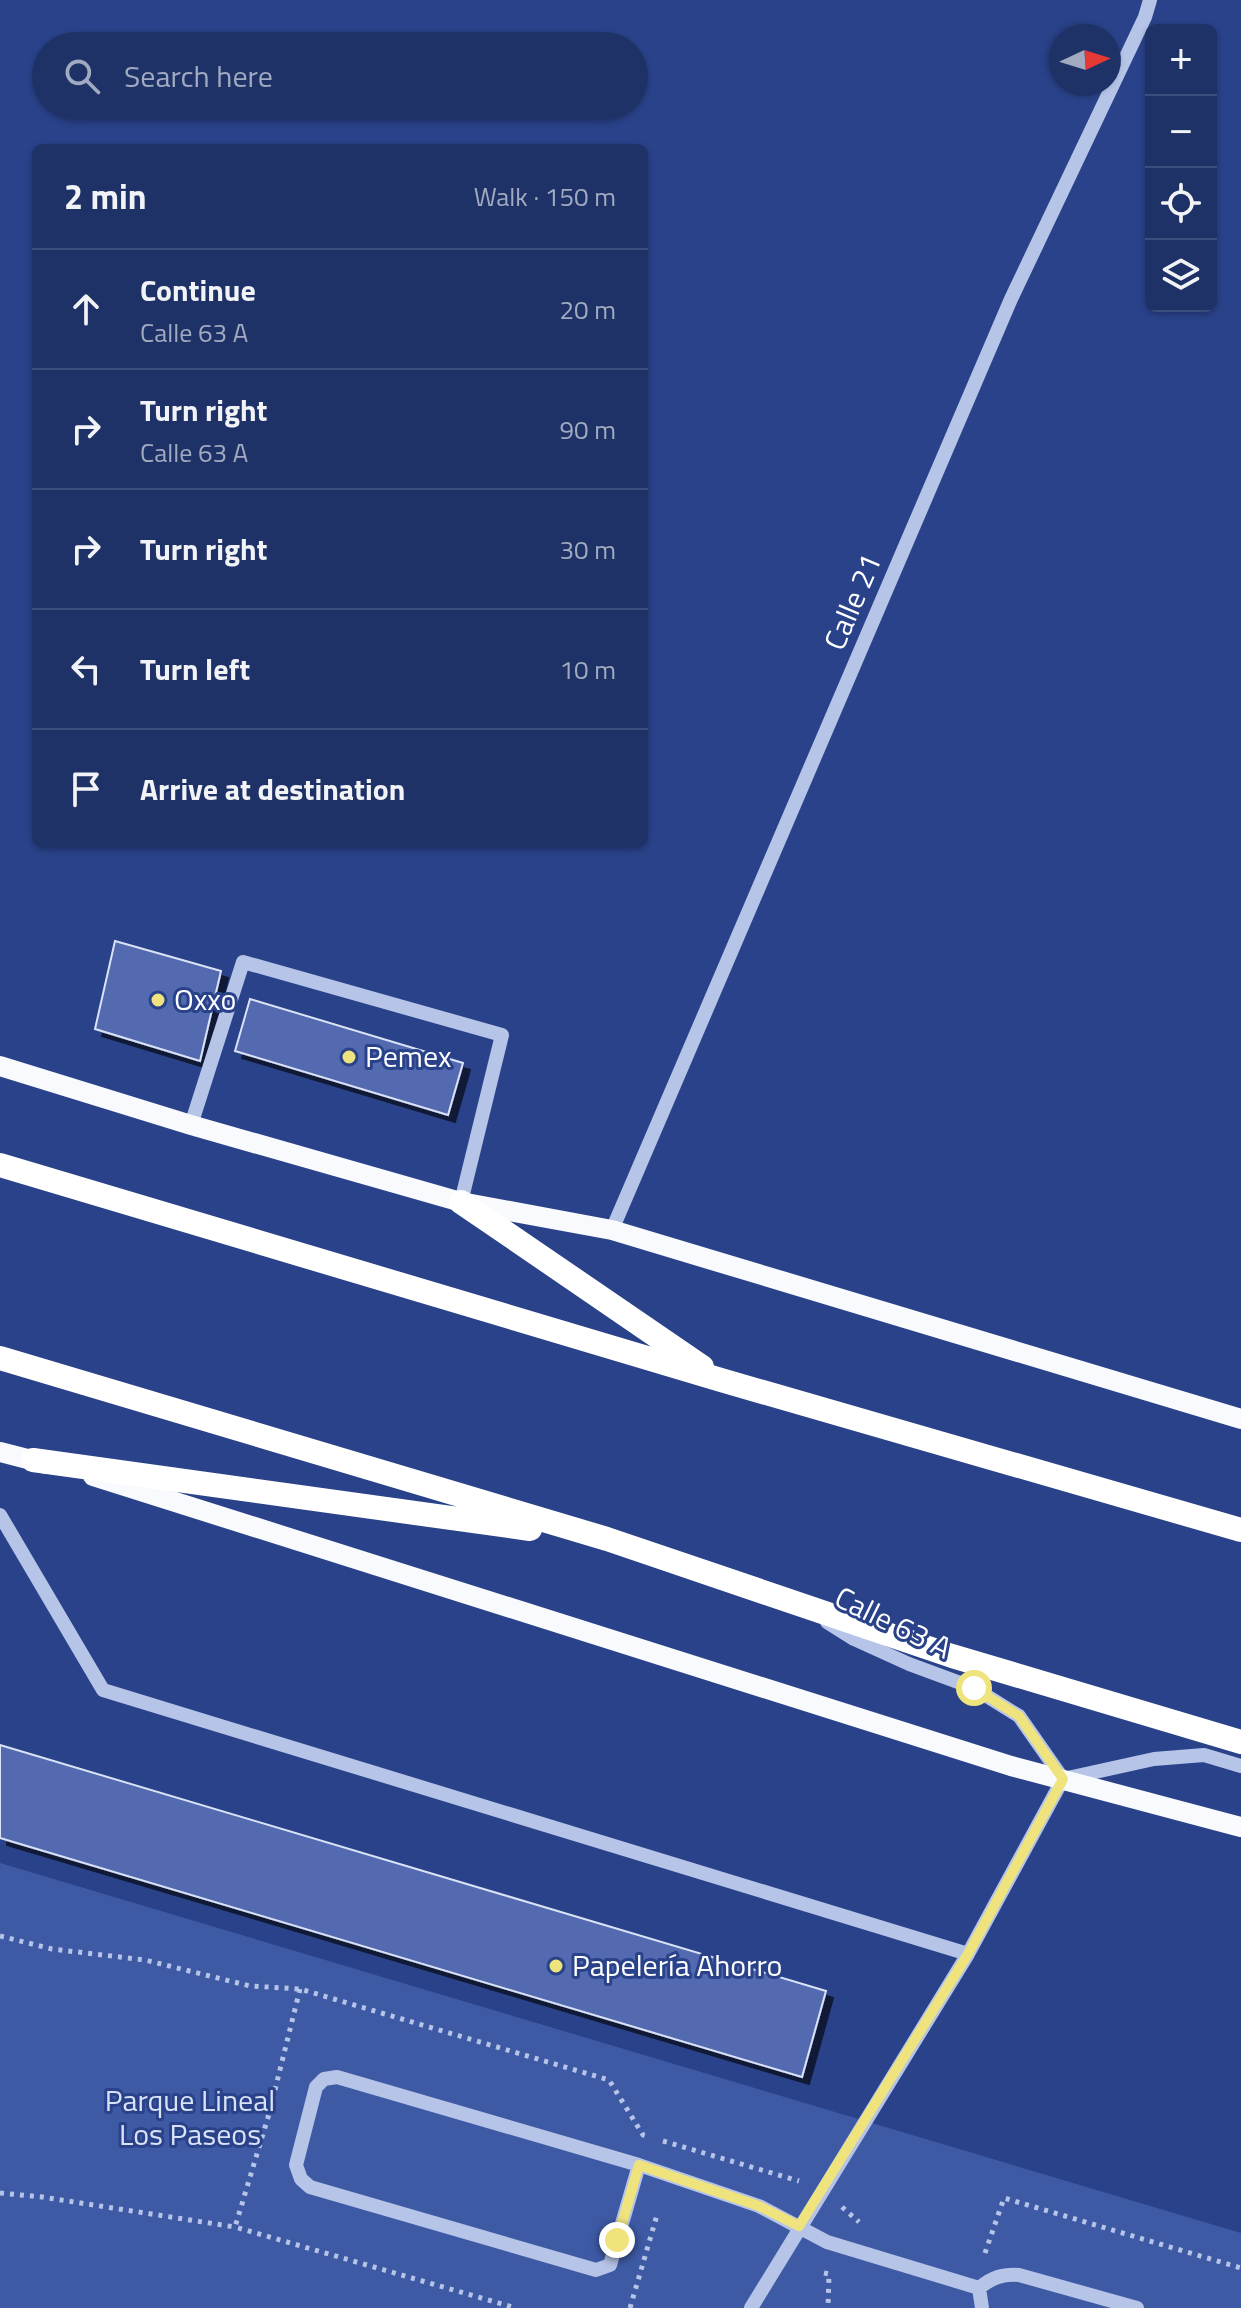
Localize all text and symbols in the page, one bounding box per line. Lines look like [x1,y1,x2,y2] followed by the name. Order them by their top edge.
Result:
[1049,24,1121,96] north arrow
[1145,24,1217,312] map controls
[1145,24,1217,96] button: +
[32,32,648,120] search box
[124,53,273,99] text: Search here
[60,54,104,98] icon: search
[1145,96,1217,168] button: −
[1145,168,1217,240] button: locate
[64,170,147,222] text: 2 min
[474,177,616,216] text: Walk · 150 m
[1145,240,1217,312] button: layers
[140,267,256,313] text: Continue
[64,287,108,331] icon: ahead
[559,290,616,329] text: 20 m
[140,313,248,352] text: Calle 63 A
[140,387,268,433] text: Turn right
[64,407,108,451] icon: right
[559,410,616,449] text: 90 m
[140,433,248,472] text: Calle 63 A
[140,526,268,572] text: Turn right
[64,527,108,571] icon: right
[559,530,616,569] text: 30 m
[811,546,893,657] street label: Calle 21
[140,646,250,692] text: Turn left
[64,647,108,691] icon: left
[559,650,616,689] text: 10 m
[140,766,405,812] text: Arrive at destination
[64,767,108,811] icon: arrive
[174,976,236,1022] place label: Oxxo
[149,991,167,1009] marker: Oxxo
[365,1033,452,1079] place label: Pemex
[340,1048,358,1066] marker: Pemex
[827,1574,960,1670] street label: Calle 63 A
[956,1670,992,1706] route start
[572,1942,782,1988] place label: Papelería Ahorro
[547,1957,565,1975] marker: Papelería Ahorro
[105,2077,275,2157] park label: Parque Lineal Los Paseos
[599,2222,635,2258] route end

